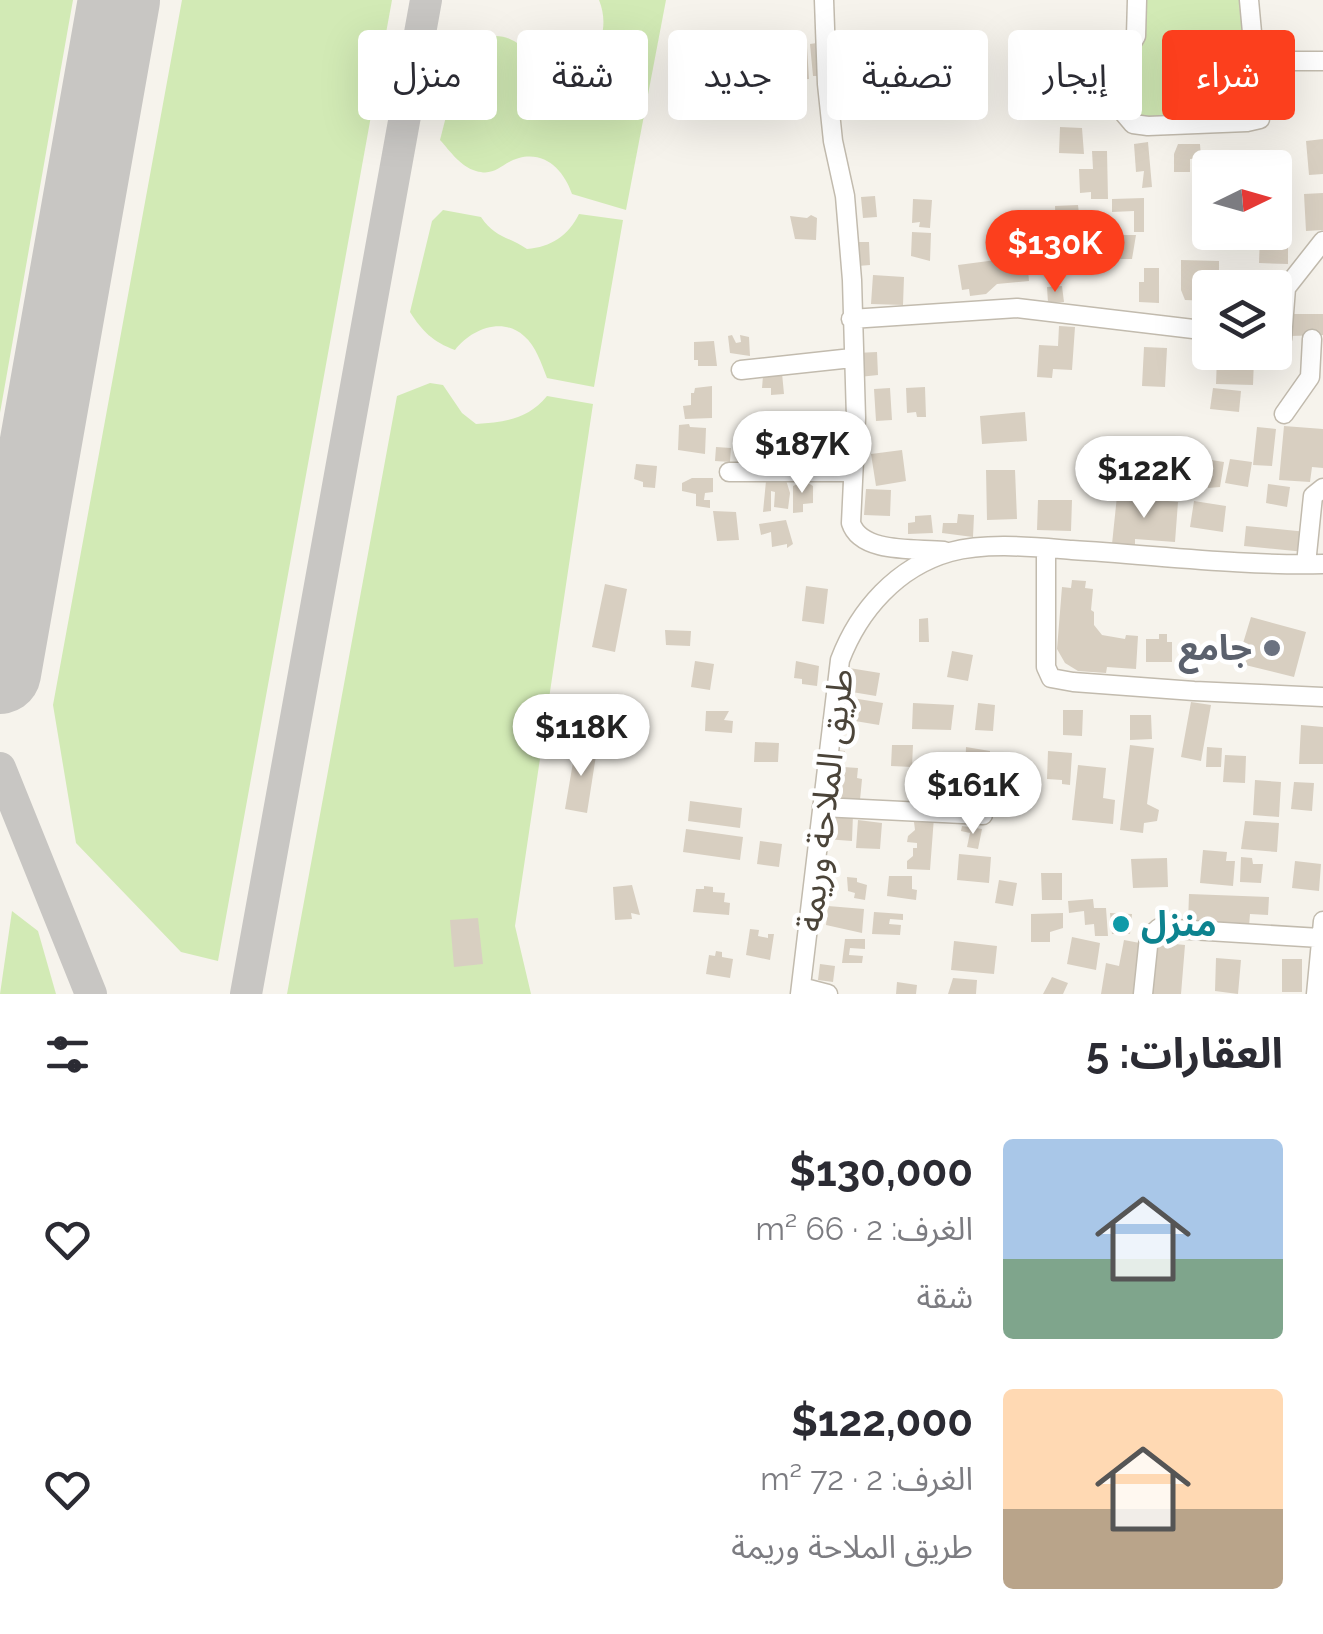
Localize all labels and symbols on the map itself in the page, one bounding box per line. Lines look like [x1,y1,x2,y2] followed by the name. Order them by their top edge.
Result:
[1192,150,1292,250] north arrow
[985,210,1125,295] pin: $130K
[732,411,872,496] pin: $187K
[1074,436,1214,521] pin: $122K
[1179,627,1252,674] place label: جامع
[1261,637,1283,659] marker: جامع
[788,666,862,934] street label: طريق الملاحة وريمة
[511,694,651,779] pin: $118K
[903,752,1043,837] pin: $161K
[1141,903,1217,944] place label: منزل
[1110,913,1132,935] marker: منزل

